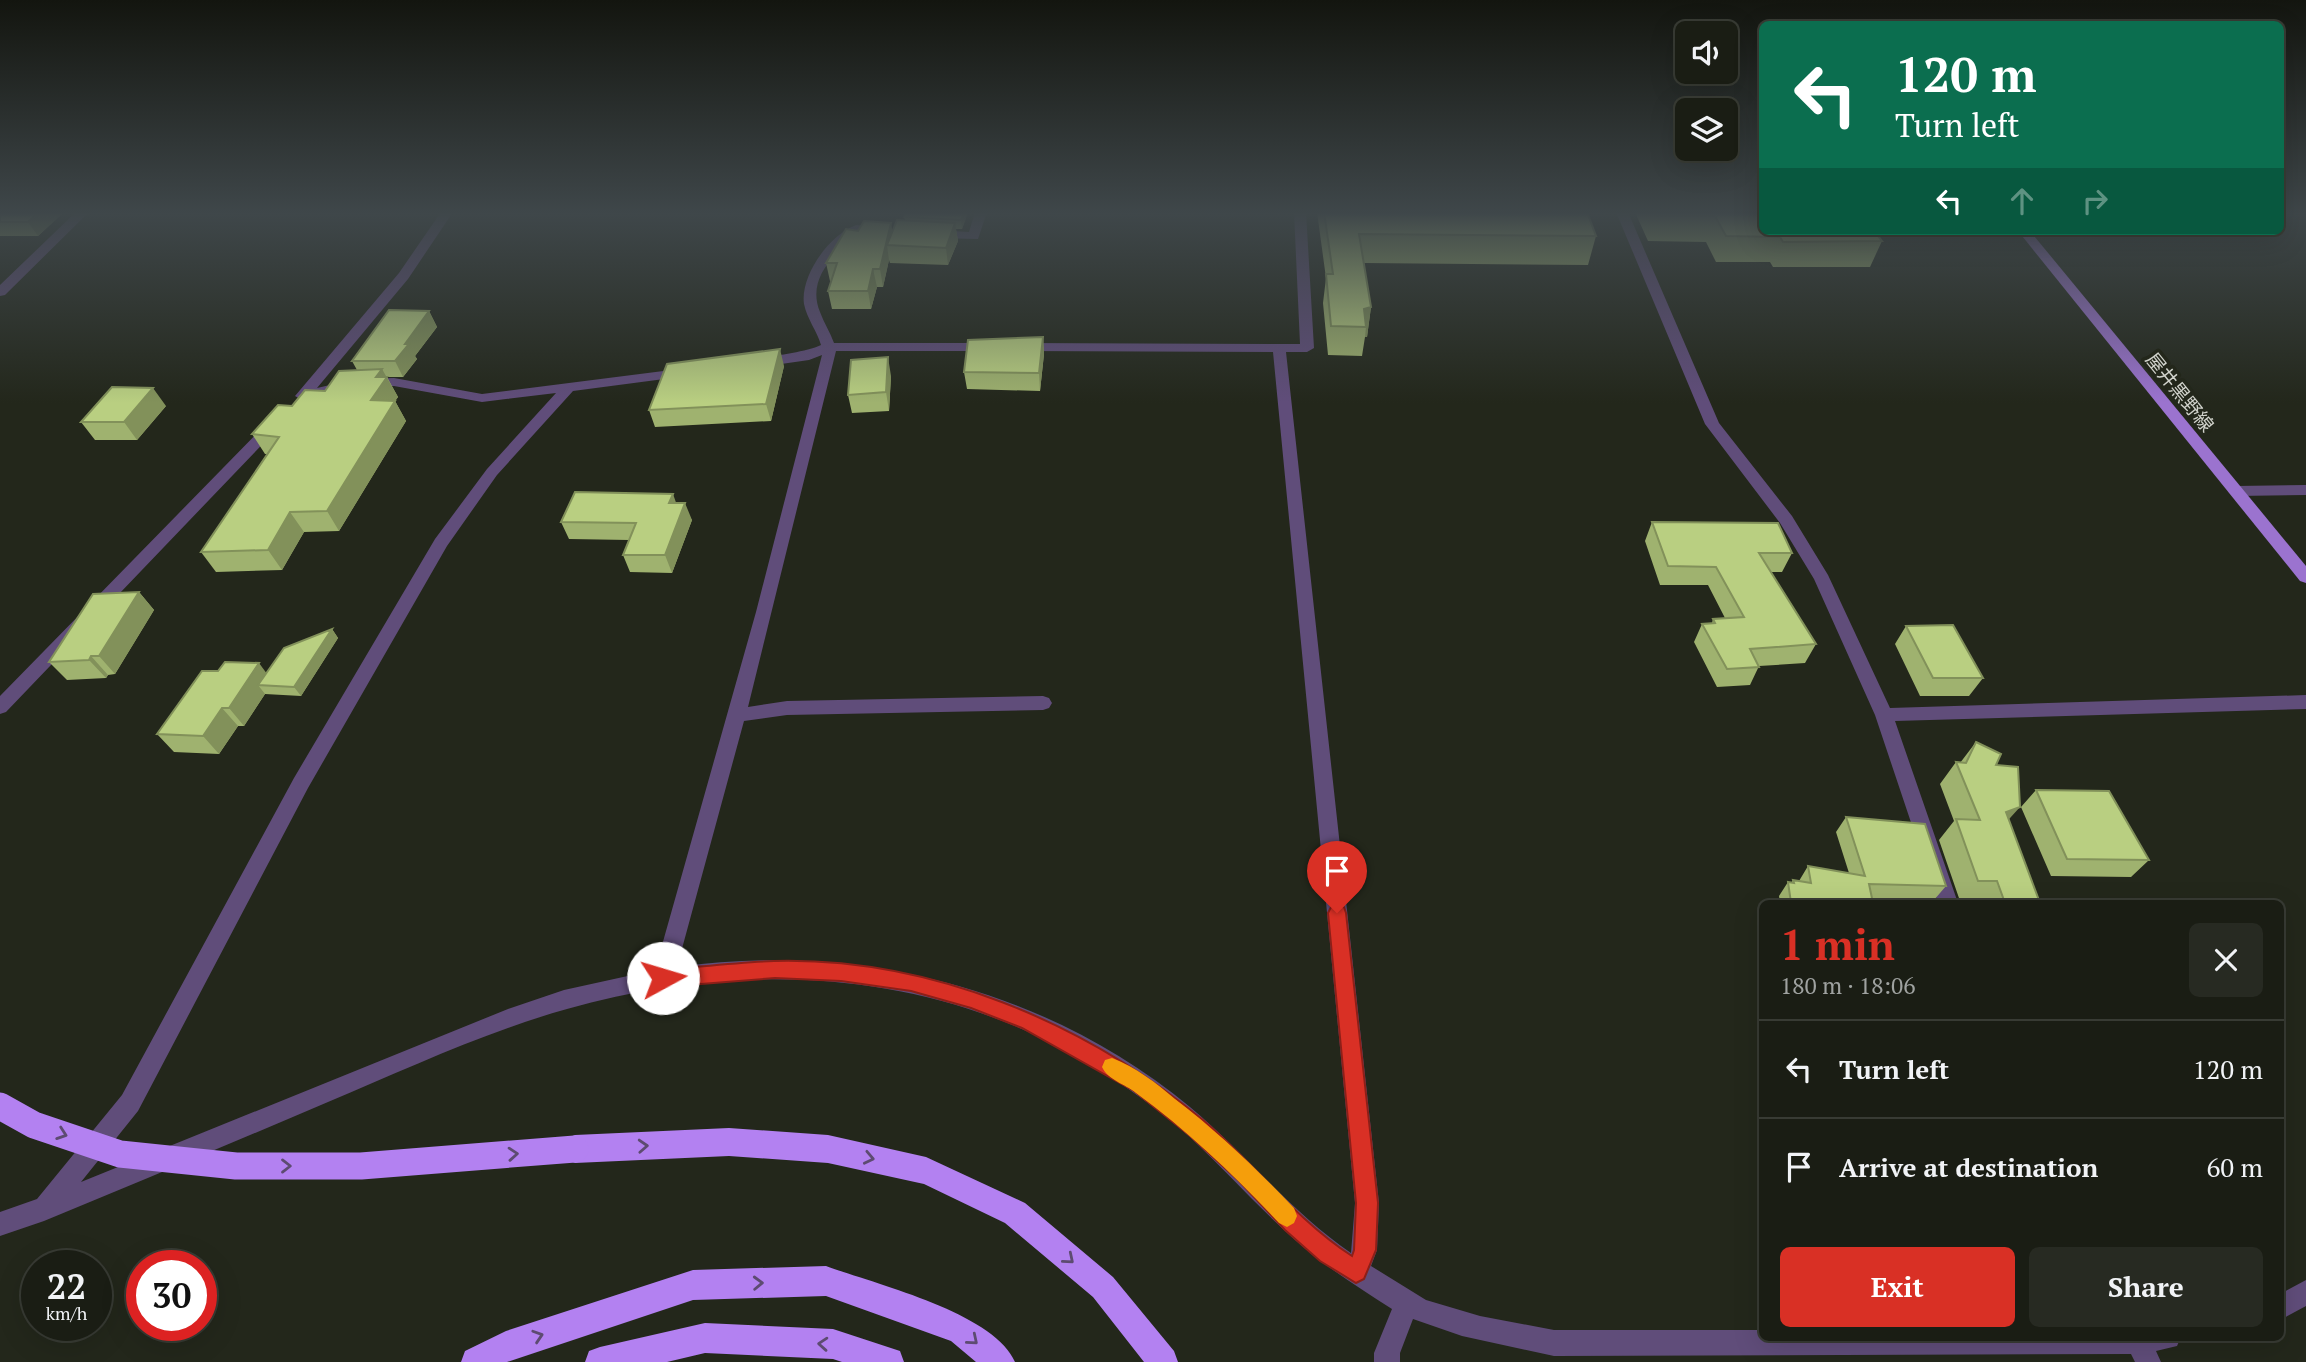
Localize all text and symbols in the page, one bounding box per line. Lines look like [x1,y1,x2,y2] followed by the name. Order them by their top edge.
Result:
[1675,21,1738,161] map controls
[1675,21,1738,84] button: sound
[1895,41,2037,106] text: 120 m
[1780,49,1871,140] icon: left
[1675,98,1738,161] button: layers
[1895,104,2019,146] text: Turn left
[1930,182,1968,220] icon: left
[2003,182,2041,220] icon: ahead
[2076,182,2114,220] icon: right
[2141,347,2220,436] street label: 屋井黒野線
[1307,841,1367,913] pin
[1318,852,1356,890] icon: arrive
[1780,916,1895,972] text: 1 min
[2189,923,2263,997] button: close
[626,941,700,1015] position arrow
[1780,970,1915,1001] text: 180 m · 18:06
[1780,1050,1818,1088] icon: left
[1839,1052,1949,1086] text: Turn left
[2193,1052,2263,1086] text: 120 m
[55,1126,68,1140] one-way arrow
[638,1139,649,1154] one-way arrow
[508,1147,519,1162] one-way arrow
[1780,1148,1818,1186] icon: arrive
[863,1150,875,1164] one-way arrow
[1839,1150,2098,1184] text: Arrive at destination
[2207,1150,2263,1184] text: 60 m
[281,1158,291,1174] one-way arrow
[1780,1247,2015,1327] button: Exit
[2029,1247,2263,1327] button: Share
[126,1250,217,1341] speed limit sign: 30
[1060,1251,1073,1263] one-way arrow
[47,1263,86,1309] text: 22
[753,1276,764,1291] one-way arrow
[46,1301,87,1325] text: km/h
[532,1330,544,1344] one-way arrow
[966,1331,978,1344] one-way arrow
[817,1337,828,1352] one-way arrow

